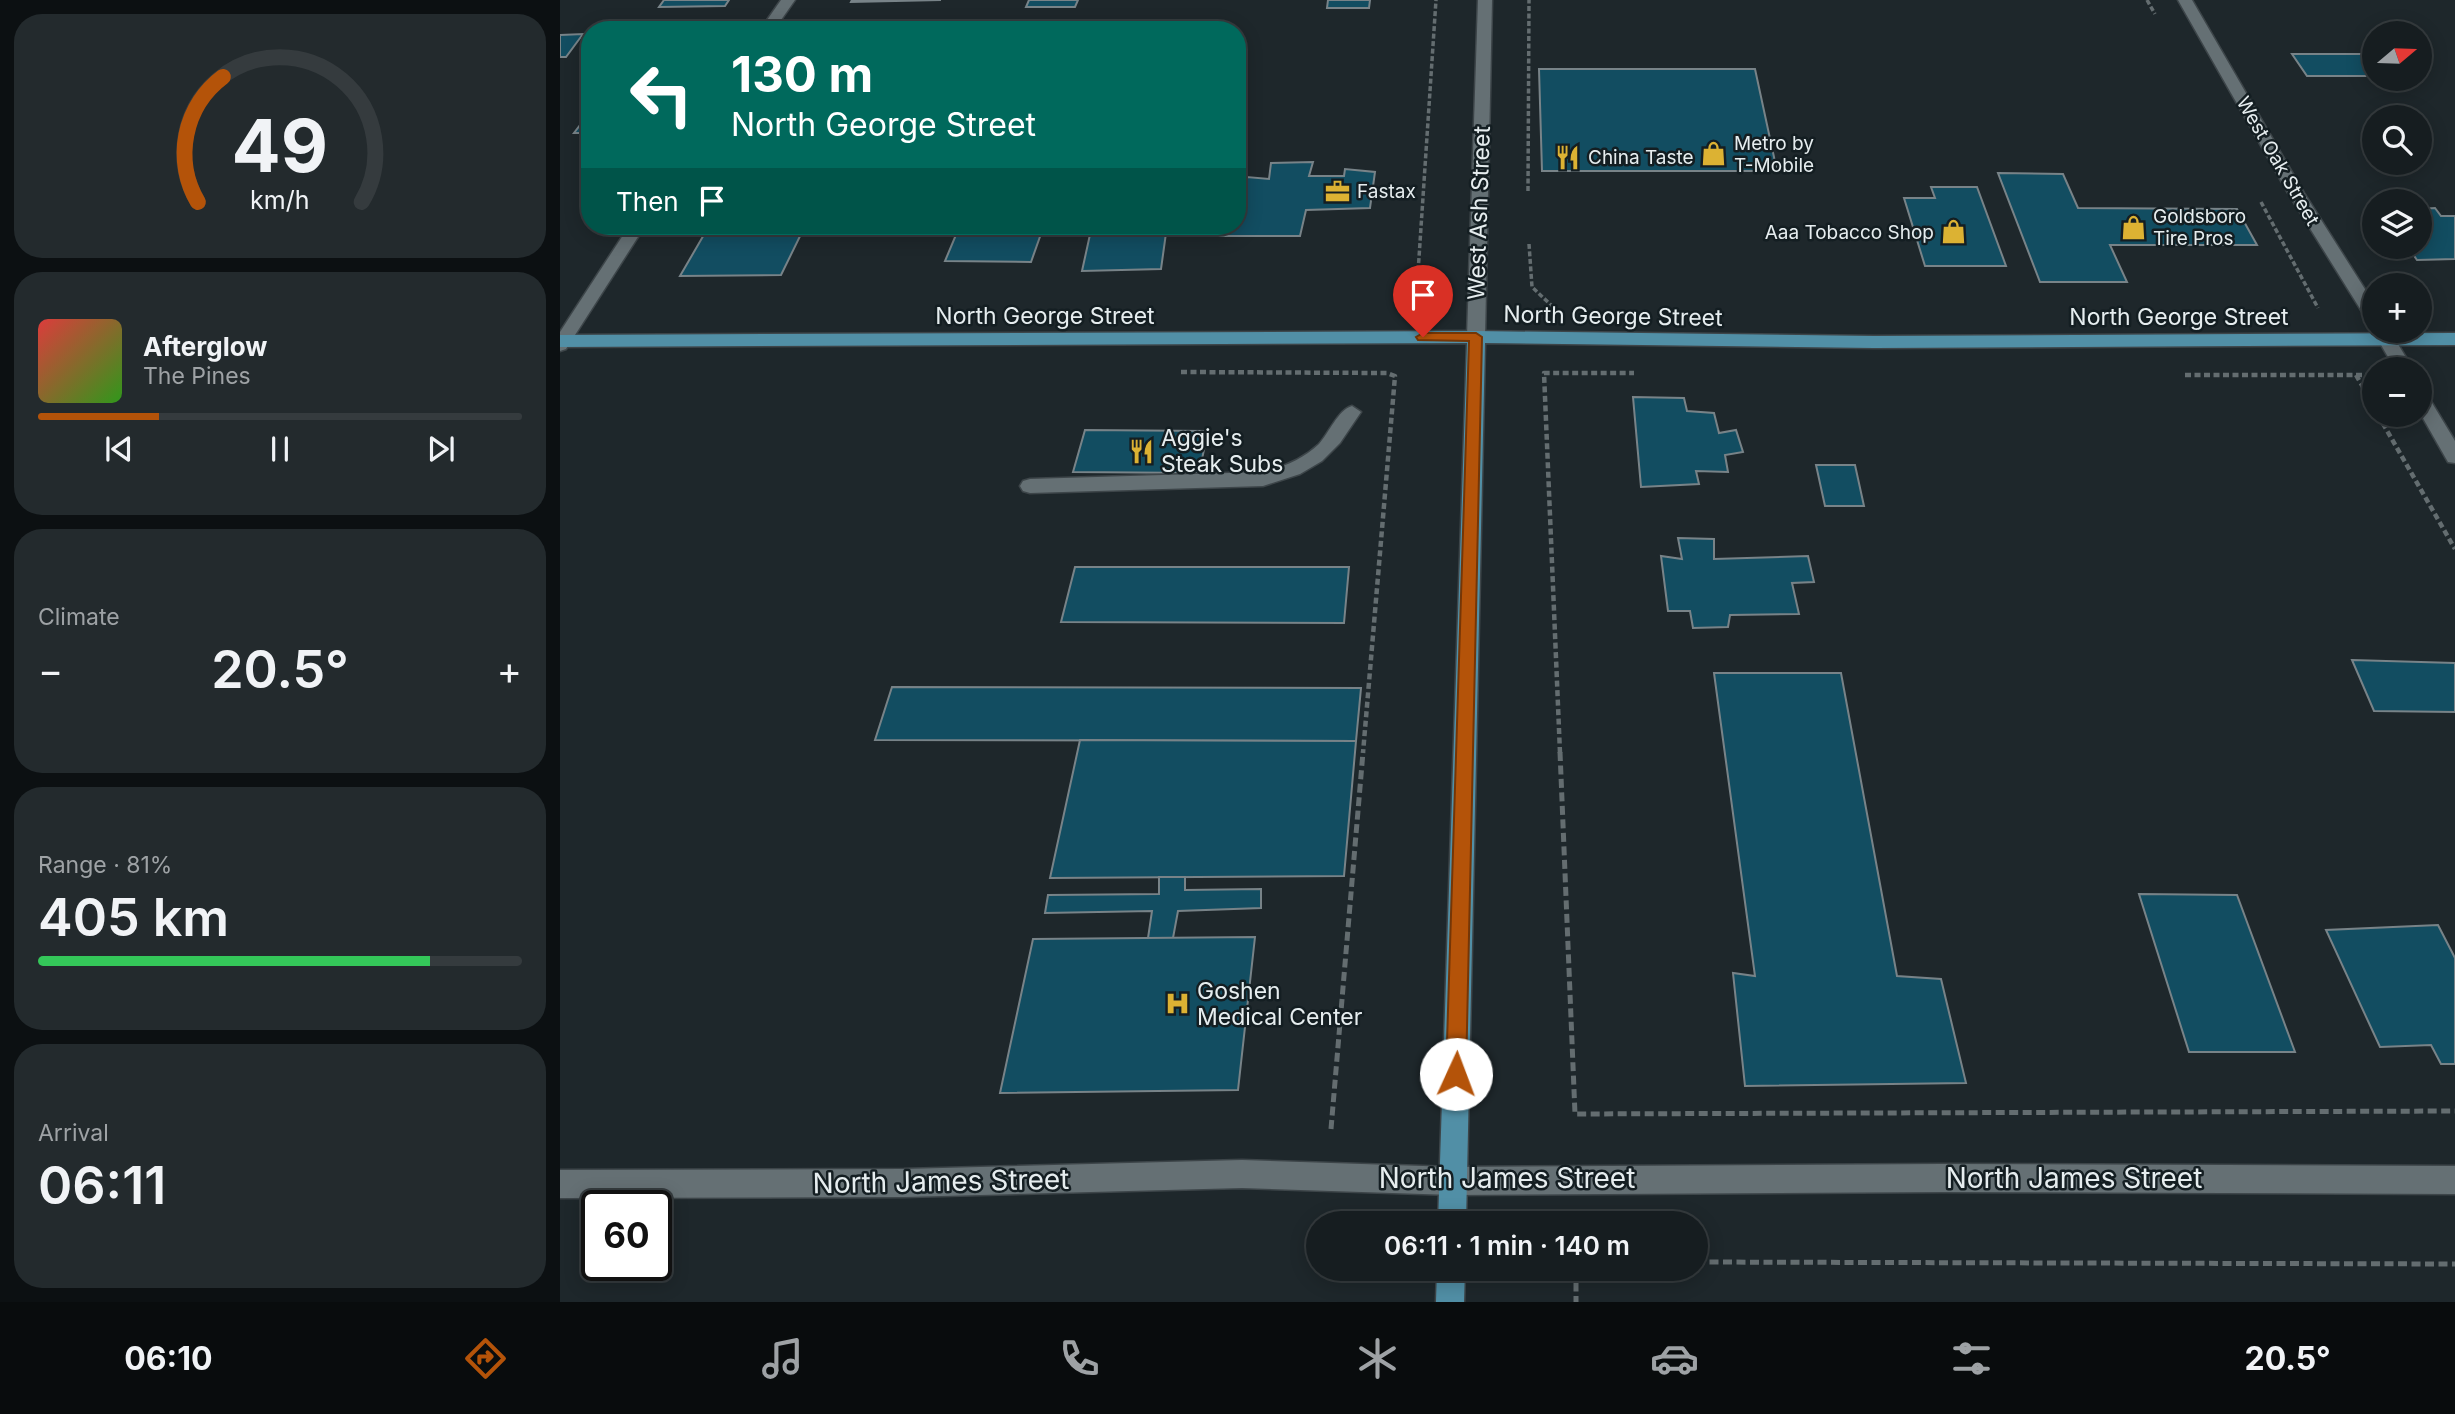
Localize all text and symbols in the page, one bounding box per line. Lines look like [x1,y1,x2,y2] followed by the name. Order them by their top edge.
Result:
[2362,21,2432,91] north arrow
[2362,21,2432,427] map controls
[731,45,873,104] text: 130 m
[616,49,707,140] icon: left
[2232,92,2324,230] street label: West Oak Street
[232,101,328,190] text: 49
[731,105,1036,144] text: North George Street
[2362,105,2432,175] button: search
[1462,125,1496,300] street label: West Ash Street
[1734,132,1814,177] place label: Metro by T-Mobile
[1700,140,1728,168] shop icon: Metro by T-Mobile
[1554,143,1582,171] restaurant icon: China Taste
[1588,146,1694,169] place label: China Taste
[1323,177,1351,205] office icon: Fastax
[1357,180,1416,203] place label: Fastax
[693,182,731,220] icon: arrive
[250,185,310,215] text: km/h
[616,186,679,217] text: Then
[2362,189,2432,259] button: layers
[2153,205,2246,250] place label: Goldsboro Tire Pros
[2119,213,2147,241] shop icon: Goldsboro Tire Pros
[1940,218,1968,246] shop icon: Aaa Tobacco Shop
[1765,221,1934,244] place label: Aaa Tobacco Shop
[1393,265,1453,337] pin
[2362,273,2432,343] button: +
[1404,276,1442,314] icon: arrive
[1503,300,1723,332] street label: North George Street
[935,302,1155,330] street label: North George Street
[2069,303,2289,331] street label: North George Street
[143,331,267,362] text: Afterglow
[2362,357,2432,427] button: −
[143,362,251,390] text: The Pines
[1161,424,1283,478] place label: Aggie's Steak Subs
[100,430,138,468] icon: previous
[261,430,299,468] icon: pause
[422,430,460,468] icon: next
[1127,437,1155,465] restaurant icon: Aggie's Steak Subs
[38,603,120,631] text: Climate
[211,638,349,701] text: 20.5°
[38,647,63,693] text: −
[497,647,522,693] text: +
[38,851,172,879] text: Range · 81%
[38,886,229,949] text: 405 km
[1197,977,1363,1031] place label: Goshen Medical Center
[1163,990,1191,1018] hospital icon: Goshen Medical Center
[1419,1037,1493,1111] position arrow
[38,1119,109,1147] text: Arrival
[38,1154,166,1217] text: 06:11
[1379,1161,1635,1195] street label: North James Street
[1946,1161,2202,1195] street label: North James Street
[812,1162,1070,1200] street label: North James Street
[581,1190,672,1281] speed limit sign: 60
[1384,1230,1630,1261] text: 06:11 · 1 min · 140 m
[461,1334,510,1383] icon: directions
[758,1334,807,1383] icon: music
[1055,1334,1104,1383] icon: phone
[1353,1334,1402,1383] icon: climate
[1650,1334,1699,1383] icon: car
[1947,1334,1996,1383] icon: filters
[124,1339,213,1378] text: 06:10
[2245,1339,2331,1378] text: 20.5°

